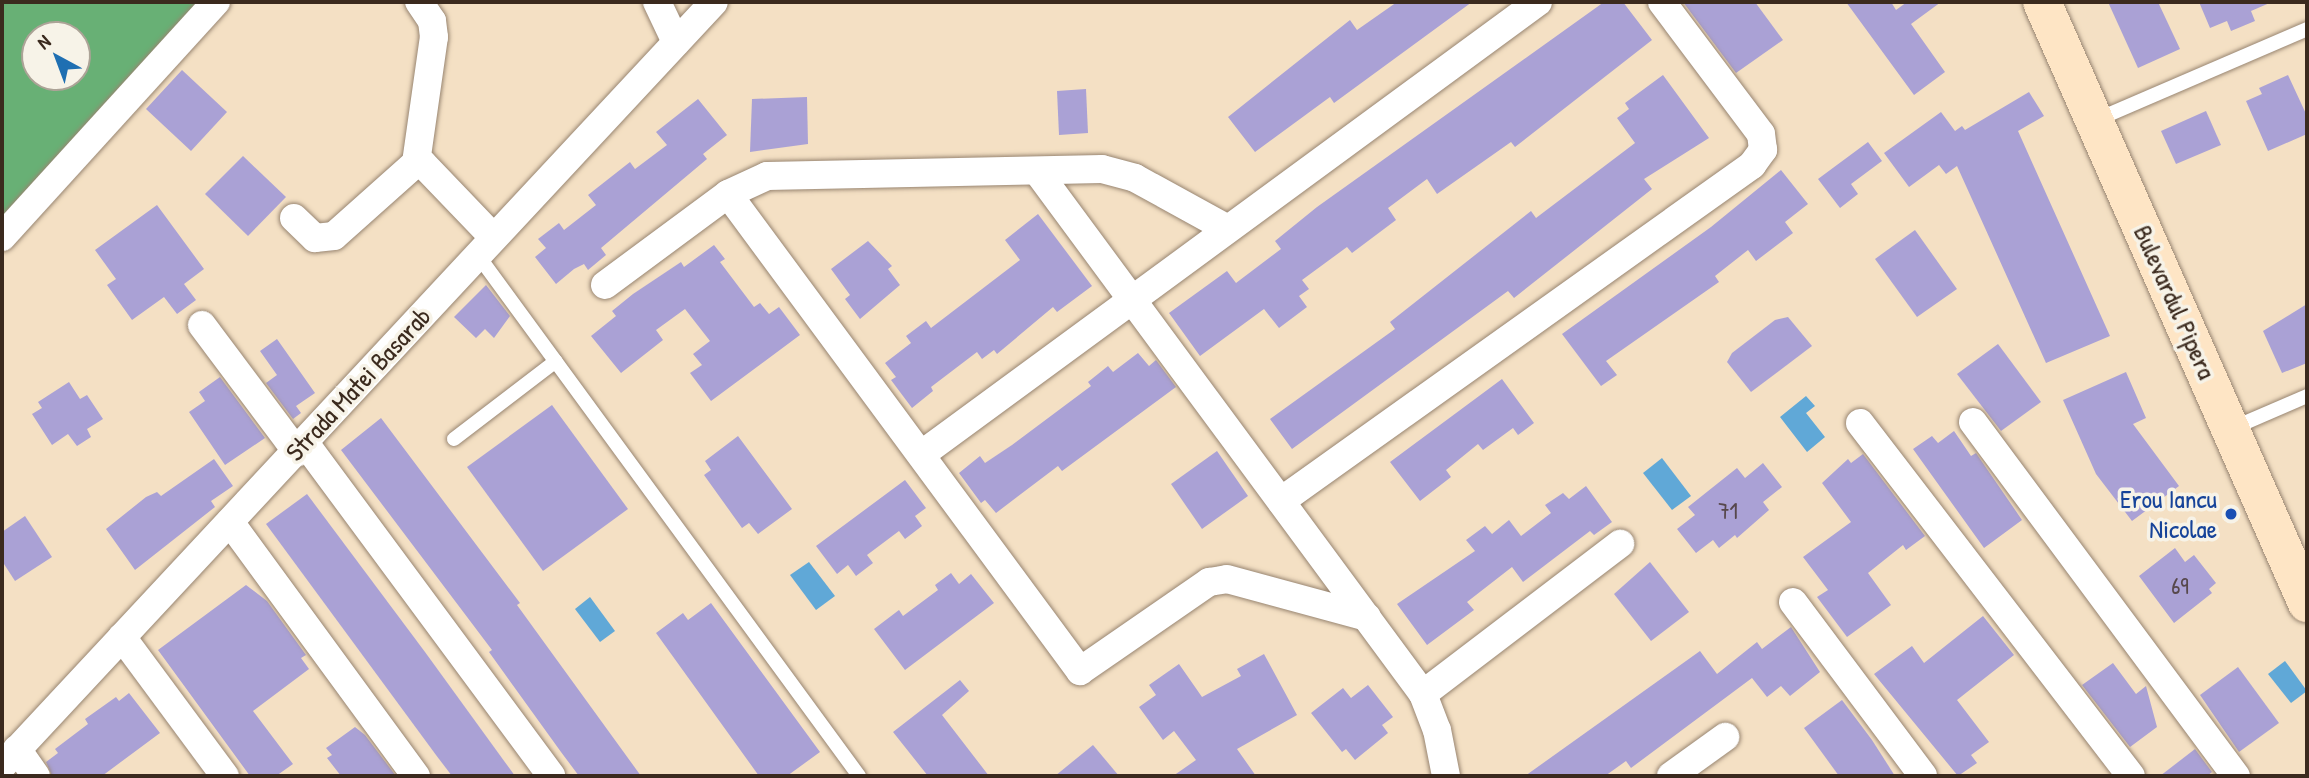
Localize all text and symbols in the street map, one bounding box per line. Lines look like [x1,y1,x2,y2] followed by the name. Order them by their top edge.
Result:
[21,21,91,91] north arrow
[31,29,56,55] text: N
[2127,220,2223,384] street label: Bulevardul Pipera
[279,301,437,467] street label: Strada Matei Basarab
[2120,483,2217,544] place label: Erou Iancu Nicolae
[1718,497,1738,525] house number: 71
[2223,506,2239,522] marker: Erou Iancu Nicolae
[2171,572,2189,600] house number: 69

